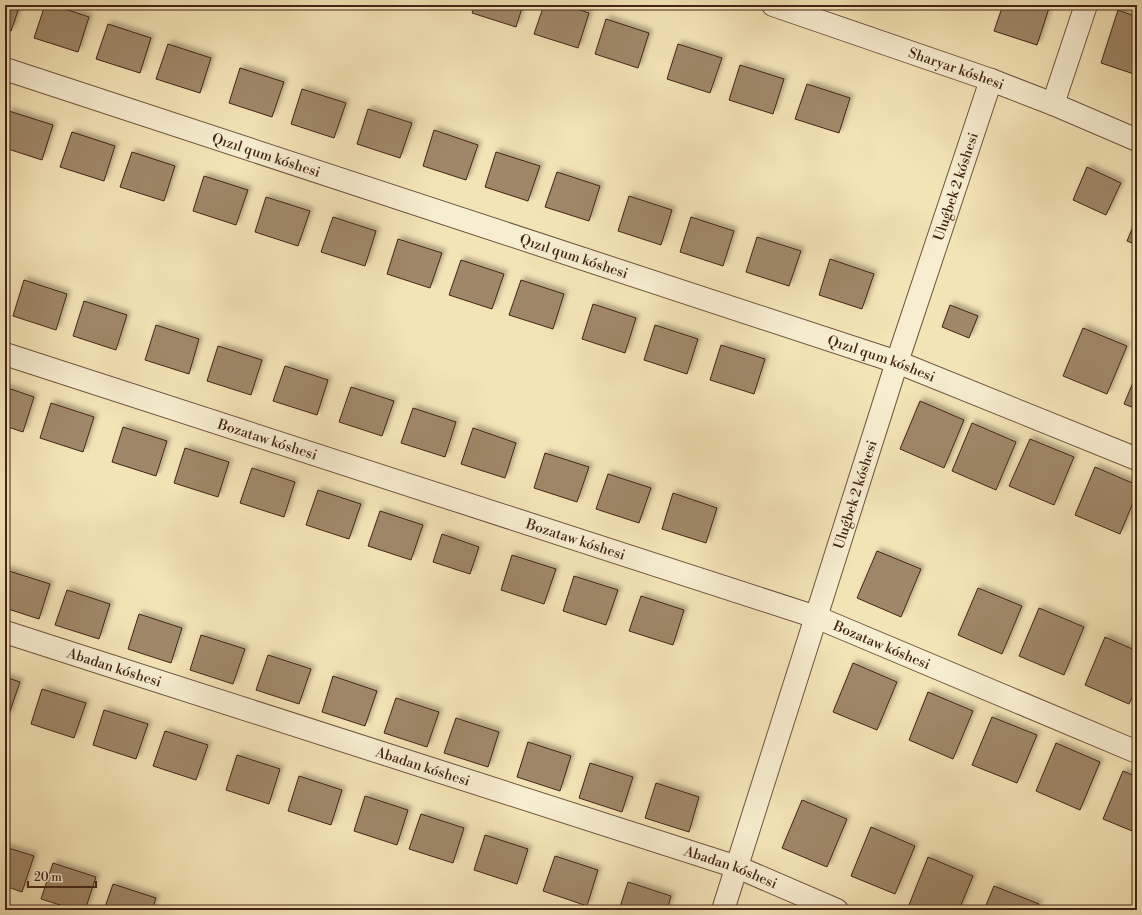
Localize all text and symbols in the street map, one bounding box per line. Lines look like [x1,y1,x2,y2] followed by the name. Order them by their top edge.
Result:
[906,44,1007,94] street label: Sharyar kóshesi
[209,130,323,182] street label: Qızıl qum kóshesi
[930,130,983,243] street label: Uluǵbek 2 kóshesi
[517,231,631,283] street label: Qızıl qum kóshesi
[825,332,938,387] street label: Qızıl qum kóshesi
[214,415,320,465] street label: Bozataw kóshesi
[830,438,882,551] street label: Uluǵbek 2 kóshesi
[522,515,628,565] street label: Bozataw kóshesi
[829,617,933,674] street label: Bozataw kóshesi
[64,644,164,692] street label: Abadan kóshesi
[372,743,472,791] street label: Abadan kóshesi
[681,842,780,893] street label: Abadan kóshesi
[28,863,96,889] scale bar
[34,870,62,885] text: 20 m

